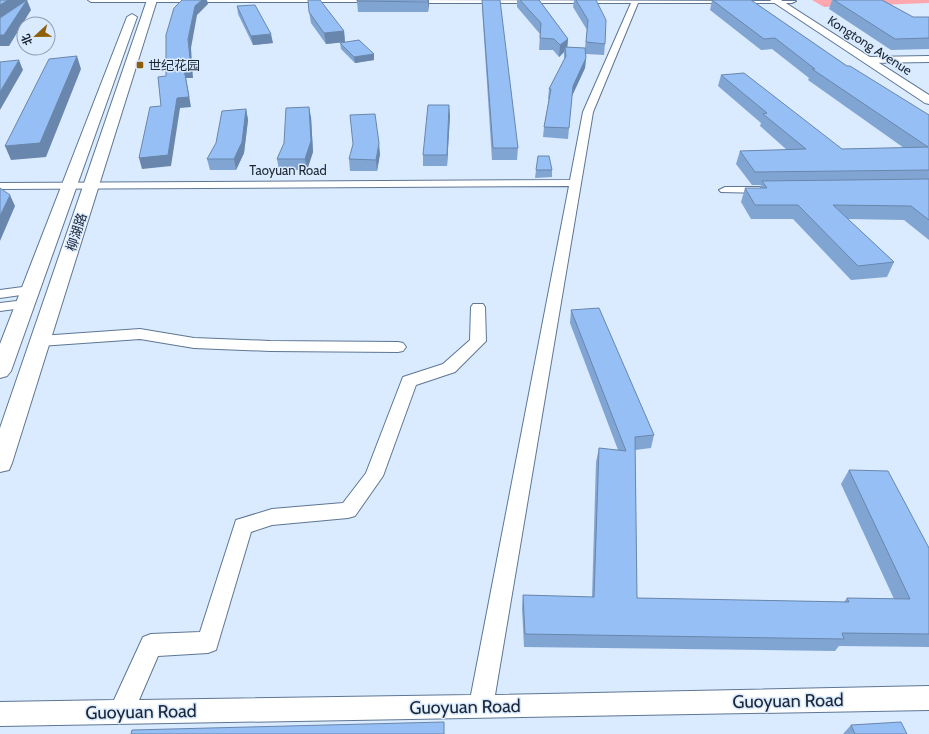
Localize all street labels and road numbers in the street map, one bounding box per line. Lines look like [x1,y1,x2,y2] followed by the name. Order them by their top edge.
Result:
[825,12,915,78] street label: Kongtong Avenue
[249,162,327,178] street label: Taoyuan Road
[62,211,90,253] street label: 柳湖路
[732,689,844,713] street label: Guoyuan Road
[409,695,521,719] street label: Guoyuan Road
[85,700,197,724] street label: Guoyuan Road

